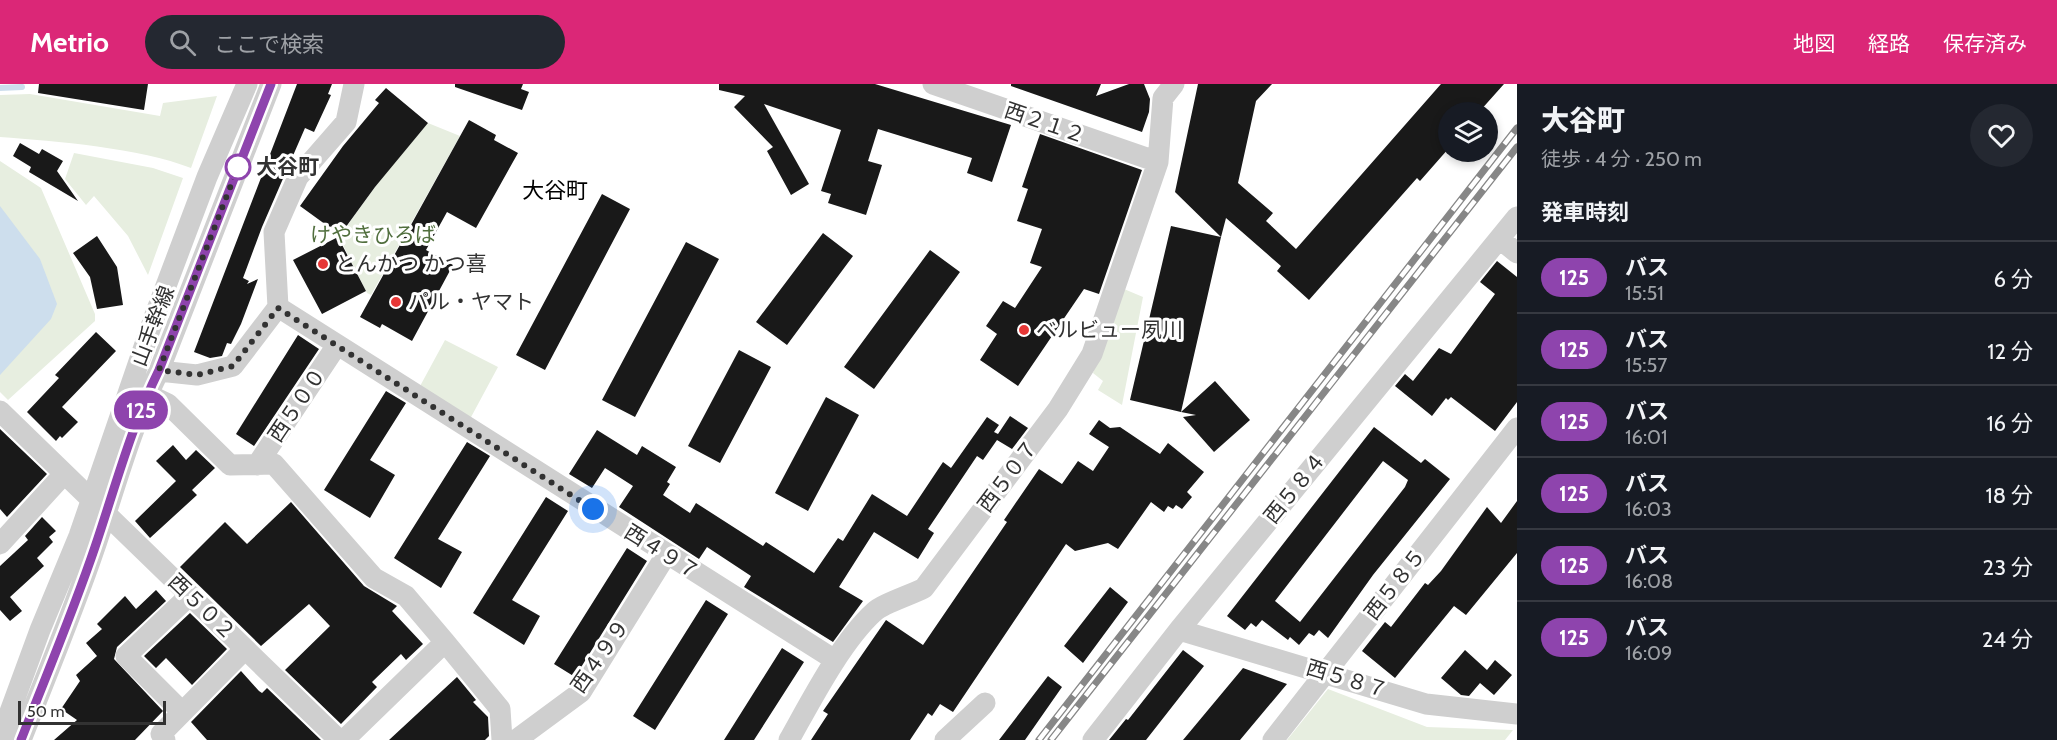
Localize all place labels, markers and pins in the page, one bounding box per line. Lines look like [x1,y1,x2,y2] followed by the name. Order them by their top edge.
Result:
[225,154,251,180] marker: 大谷町
[256,154,319,179] place label: 大谷町
[335,251,487,276] place label: とんかつ かつ喜
[316,257,330,271] marker: とんかつ かつ喜
[408,289,534,314] place label: パル・ヤマト
[389,295,403,309] marker: パル・ヤマト
[1036,317,1183,342] place label: ベルビュー夙川
[1017,323,1031,337] marker: ベルビュー夙川

